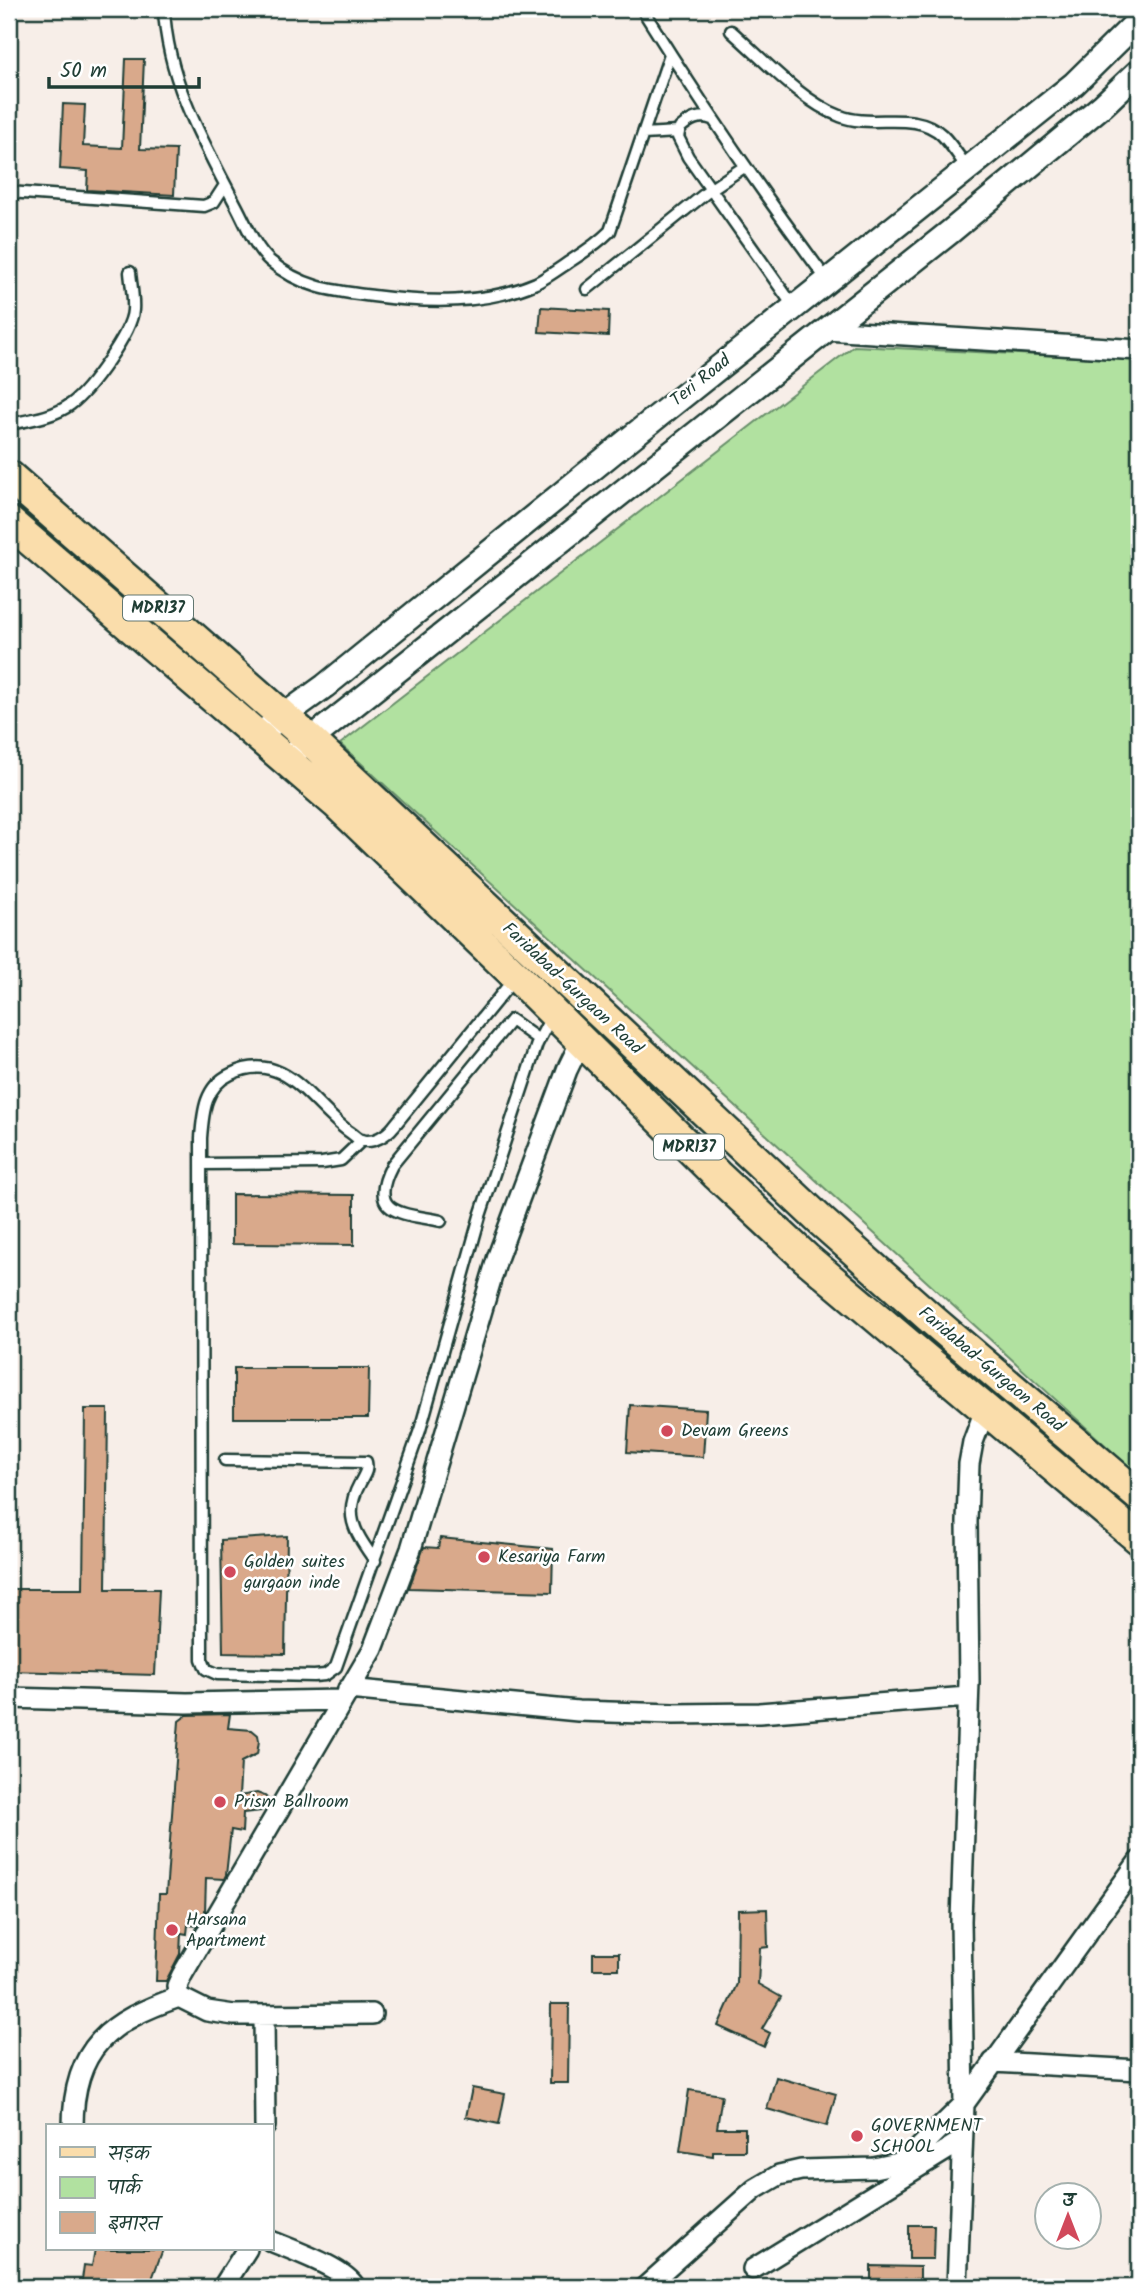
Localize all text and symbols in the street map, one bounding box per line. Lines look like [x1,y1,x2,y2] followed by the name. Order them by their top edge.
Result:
[49,46,200,90] scale bar
[60,55,107,88] text: 50 m
[664,347,739,415] street label: Teri Road
[123,596,193,621] road number: MDR137
[495,916,650,1063] street label: Faridabad-Gurgaon Road
[654,1134,724,1160] road number: MDR137
[911,1300,1072,1441] street label: Faridabad-Gurgaon Road
[681,1417,789,1446] place label: Devam Greens
[659,1423,675,1439] marker: Devam Greens
[498,1543,605,1572] place label: Kesariya Farm
[243,1548,345,1598] place label: Golden suites gurgaon inde
[476,1549,492,1565] marker: Kesariya Farm
[222,1564,238,1580] marker: Golden suites gurgaon inde
[234,1788,349,1817] place label: Prism Ballroom
[212,1794,228,1810] marker: Prism Ballroom
[186,1906,267,1956] place label: Harsana Apartment
[164,1922,180,1938] marker: Harsana Apartment
[871,2112,984,2162] place label: GOVERNMENT SCHOOL
[46,2124,273,2250] legend
[849,2128,865,2144] marker: GOVERNMENT SCHOOL
[108,2138,153,2171] text: सड़क
[107,2172,144,2205] text: पार्क
[1032,2180,1102,2250] north arrow
[1062,2186,1078,2216] text: उ
[108,2208,163,2241] text: इमारत

